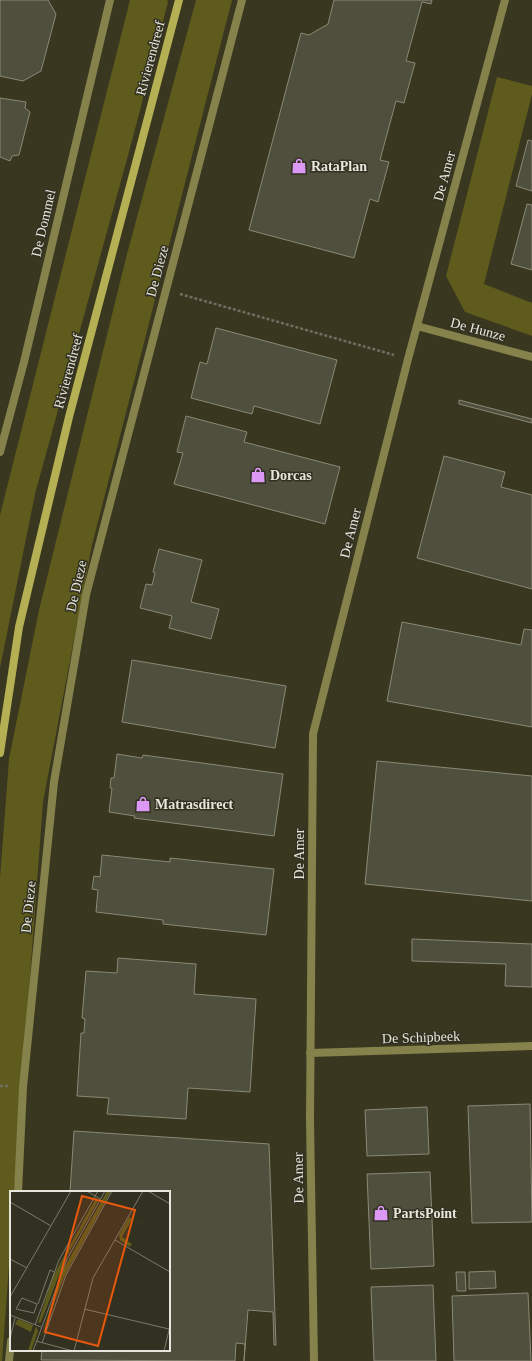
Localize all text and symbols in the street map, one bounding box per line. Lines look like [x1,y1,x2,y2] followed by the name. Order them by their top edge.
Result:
[133,19,168,97] street label: Rivierendreef
[431,149,458,203] street label: De Amer
[290,157,308,175] shop icon: RataPlan
[311,159,367,174] place label: RataPlan
[28,188,59,258] street label: De Dommel
[143,244,172,298] street label: De Dieze
[449,315,507,344] street label: De Hunze
[51,332,86,410] street label: Rivierendreef
[249,466,267,484] shop icon: Dorcas
[270,468,312,483] place label: Dorcas
[337,506,364,560] street label: De Amer
[63,559,90,613] street label: De Dieze
[134,795,152,813] shop icon: Matrasdirect
[155,797,234,812] place label: Matrasdirect
[292,828,307,879] street label: De Amer
[18,880,39,934] street label: De Dieze
[382,1029,460,1046] street label: De Schipbeek
[291,1152,306,1204] street label: De Amer
[10,1191,170,1351] inset map
[372,1204,390,1222] shop icon: PartsPoint
[393,1206,457,1221] place label: PartsPoint

